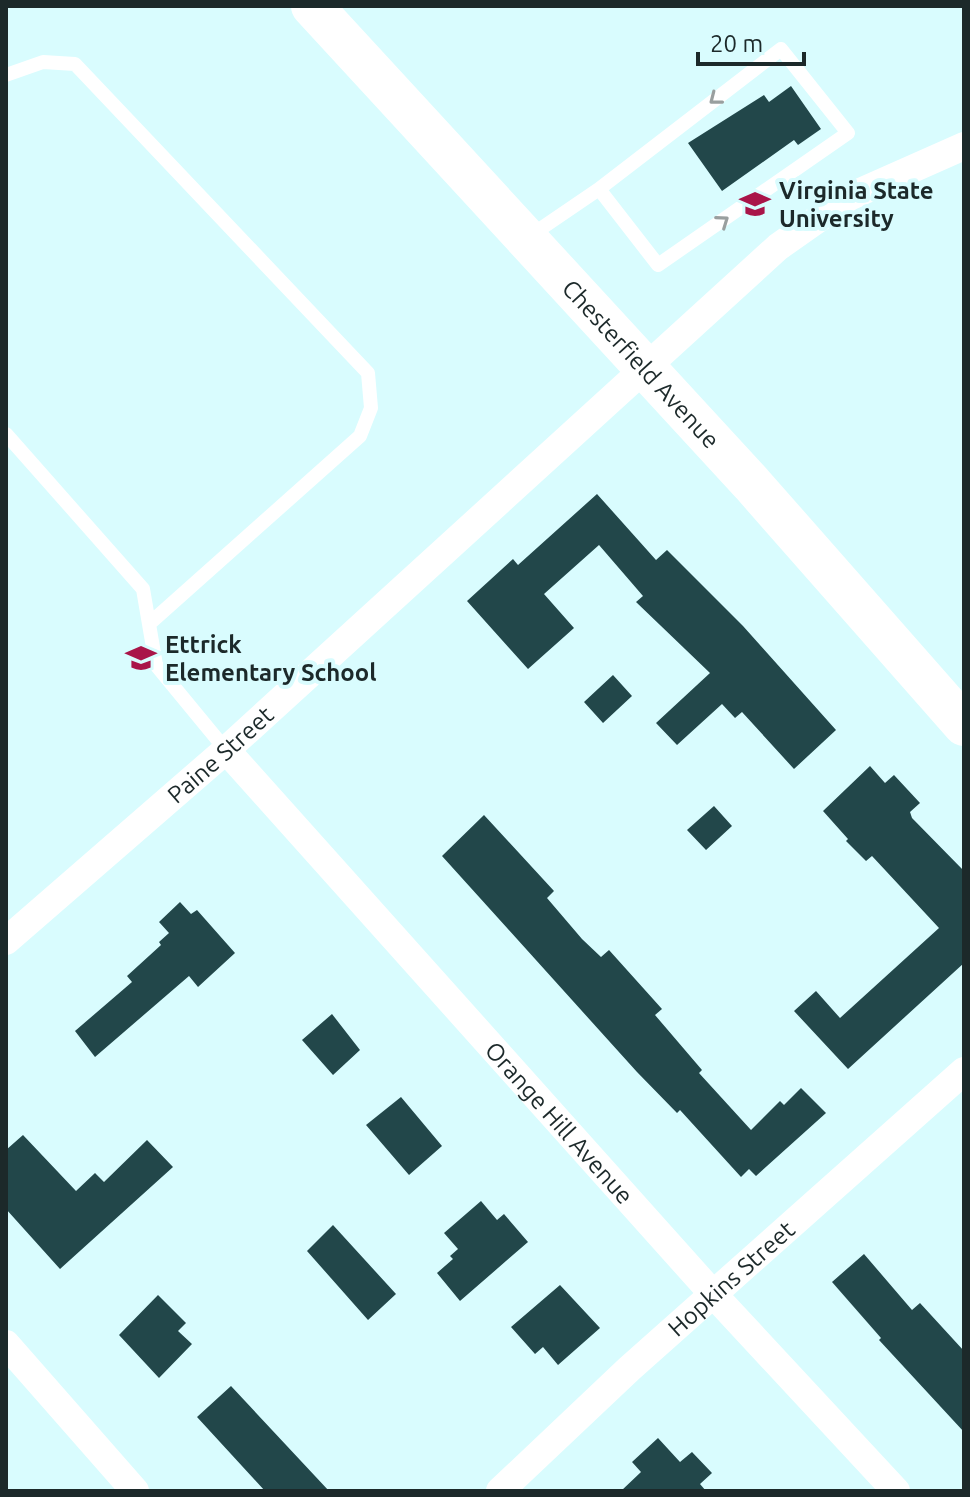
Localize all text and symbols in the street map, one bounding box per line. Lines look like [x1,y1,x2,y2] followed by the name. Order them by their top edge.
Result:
[698,16,804,66] scale bar
[710,30,763,57] text: 20 m
[709,90,724,104] one-way arrow
[779,177,934,232] place label: Virginia State University
[738,187,772,221] school or university icon: Virginia State University
[714,215,728,230] one-way arrow
[557,274,725,453] street label: Chesterfield Avenue
[165,631,377,686] place label: Ettrick Elementary School
[124,641,158,675] school or university icon: Ettrick Elementary School
[162,700,279,808] street label: Paine Street
[480,1036,639,1209] street label: Orange Hill Avenue
[662,1215,800,1341] street label: Hopkins Street

